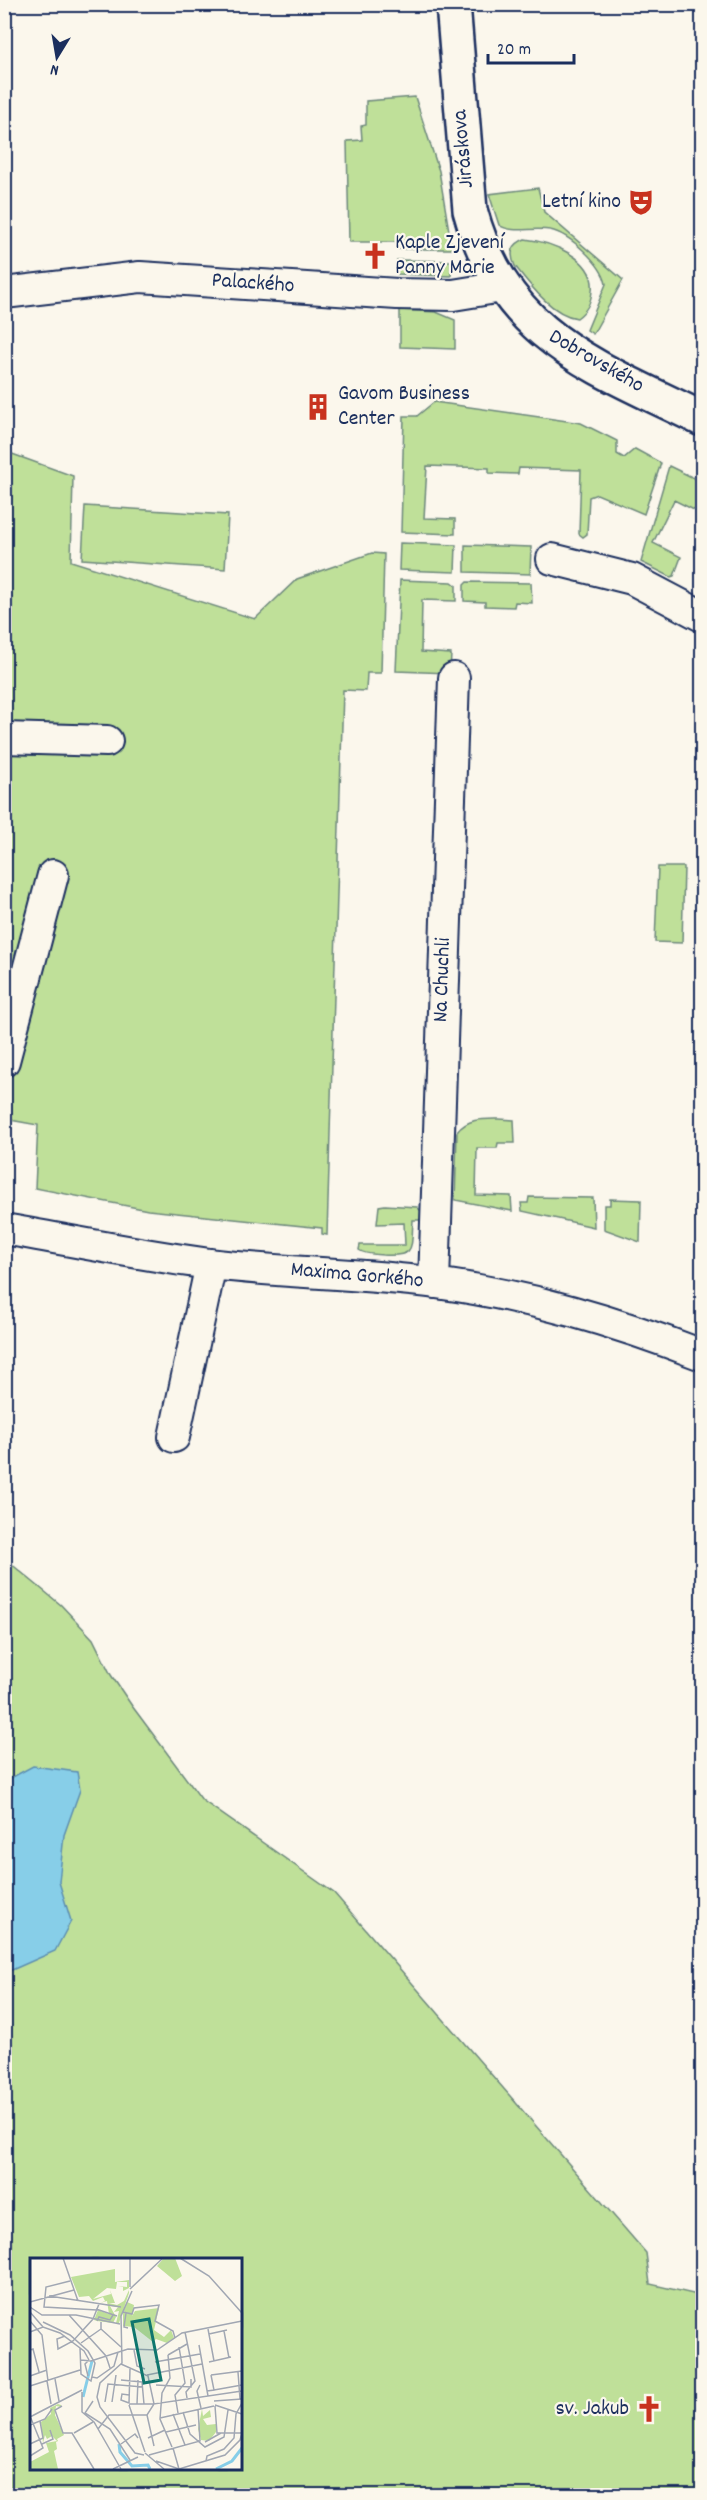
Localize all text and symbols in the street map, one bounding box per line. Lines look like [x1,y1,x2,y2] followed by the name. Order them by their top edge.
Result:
[27,27,87,87] north arrow
[488,27,574,65] scale bar
[497,38,531,63] text: 20 m
[48,57,61,81] text: N
[445,108,483,190] street label: Jiráskova
[542,187,621,218] place label: Letní kino
[626,187,656,217] theatre icon: Letní kino
[395,228,506,284] place label: Kaple Zjevení Panny Marie
[360,241,390,271] church icon: Kaple Zjevení Panny Marie
[210,266,296,302] street label: Palackého
[543,322,649,402] street label: Dobrovského
[338,379,470,435] place label: Gavom Business Center
[303,392,333,422] building icon: Gavom Business Center
[426,937,460,1023] street label: Na Chuchli
[289,1255,425,1297] street label: Maxima Gorkého
[30,2258,242,2470] inset map
[556,2394,629,2425] place label: sv. Jakub
[634,2394,664,2424] church icon: sv. Jakub

